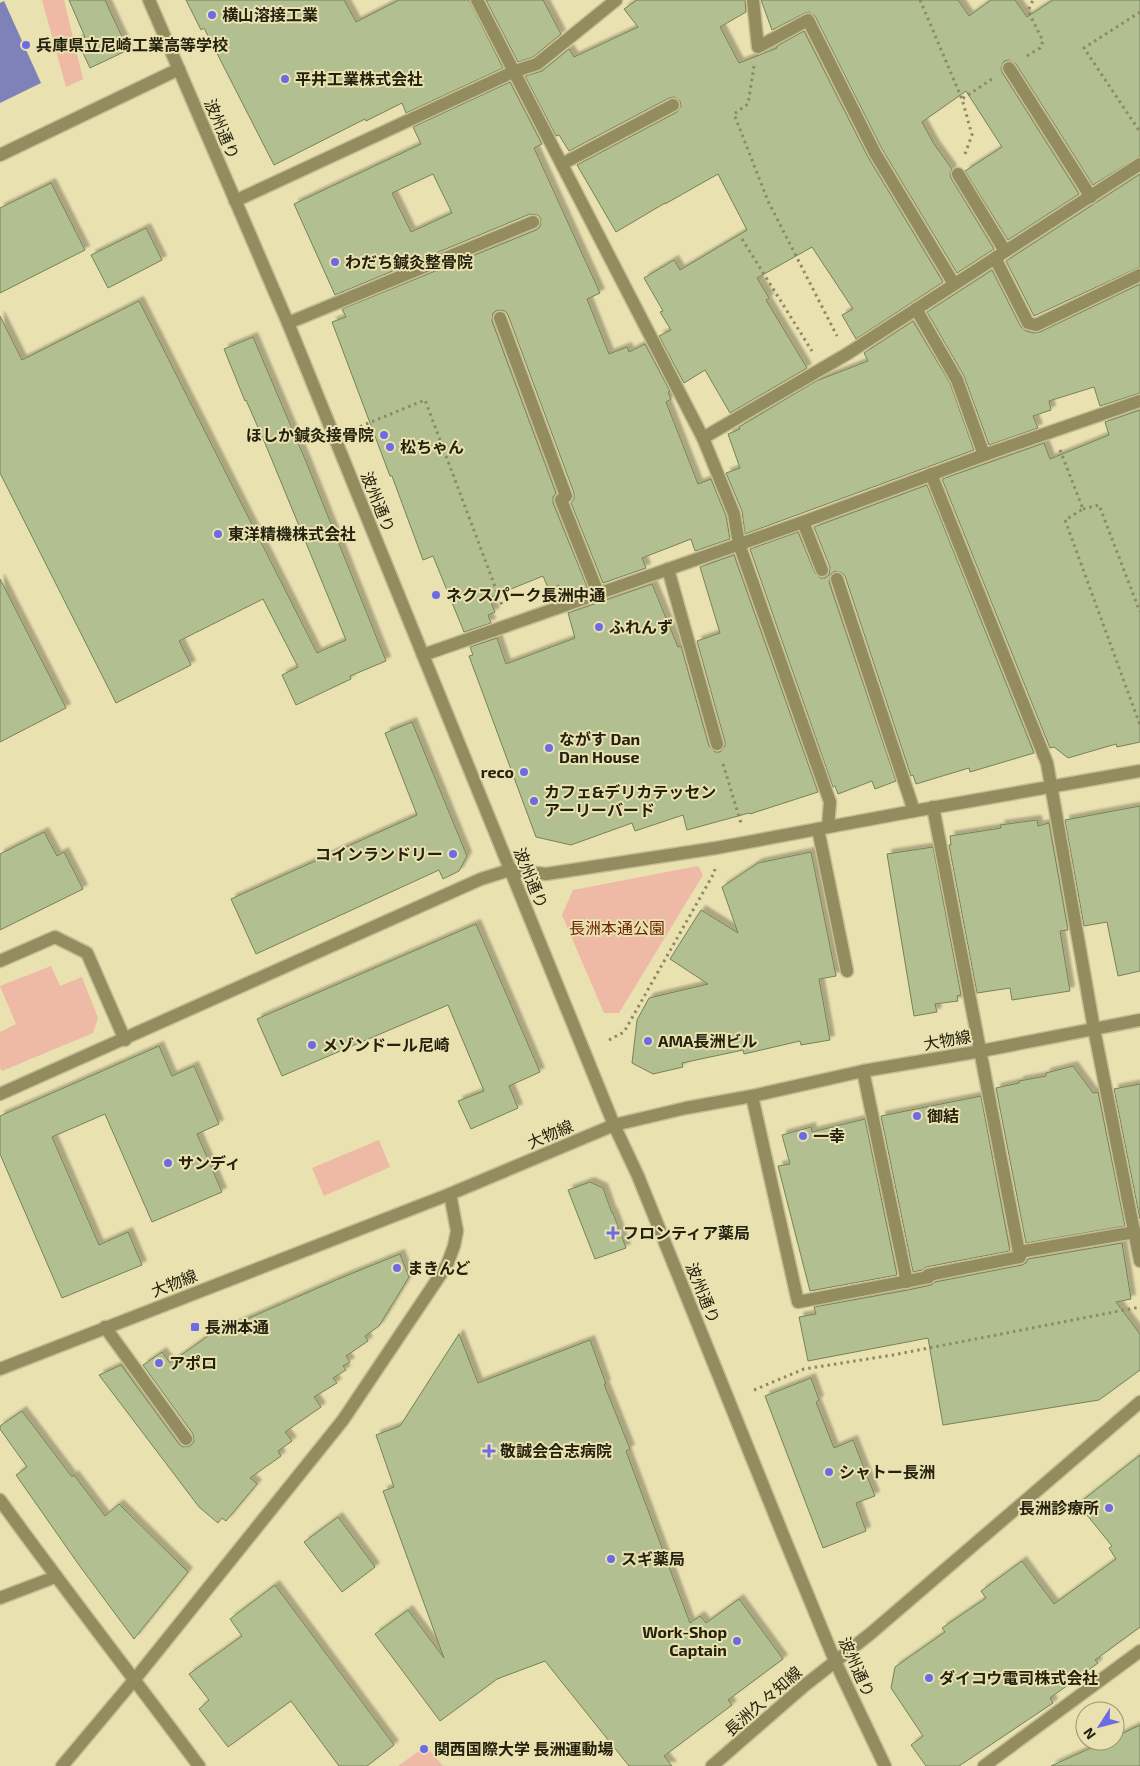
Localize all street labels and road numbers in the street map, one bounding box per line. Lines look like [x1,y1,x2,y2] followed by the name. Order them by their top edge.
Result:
[201,96,244,162] street label: 波州通り
[358,469,399,535] street label: 波州通り
[511,845,552,911] street label: 波州通り
[922,1026,972,1053] street label: 大物線
[524,1115,576,1152] street label: 大物線
[683,1260,724,1326] street label: 波州通り
[148,1265,200,1300] street label: 大物線
[836,1634,879,1700] street label: 波州通り
[720,1662,805,1739] street label: 長洲久々知線

